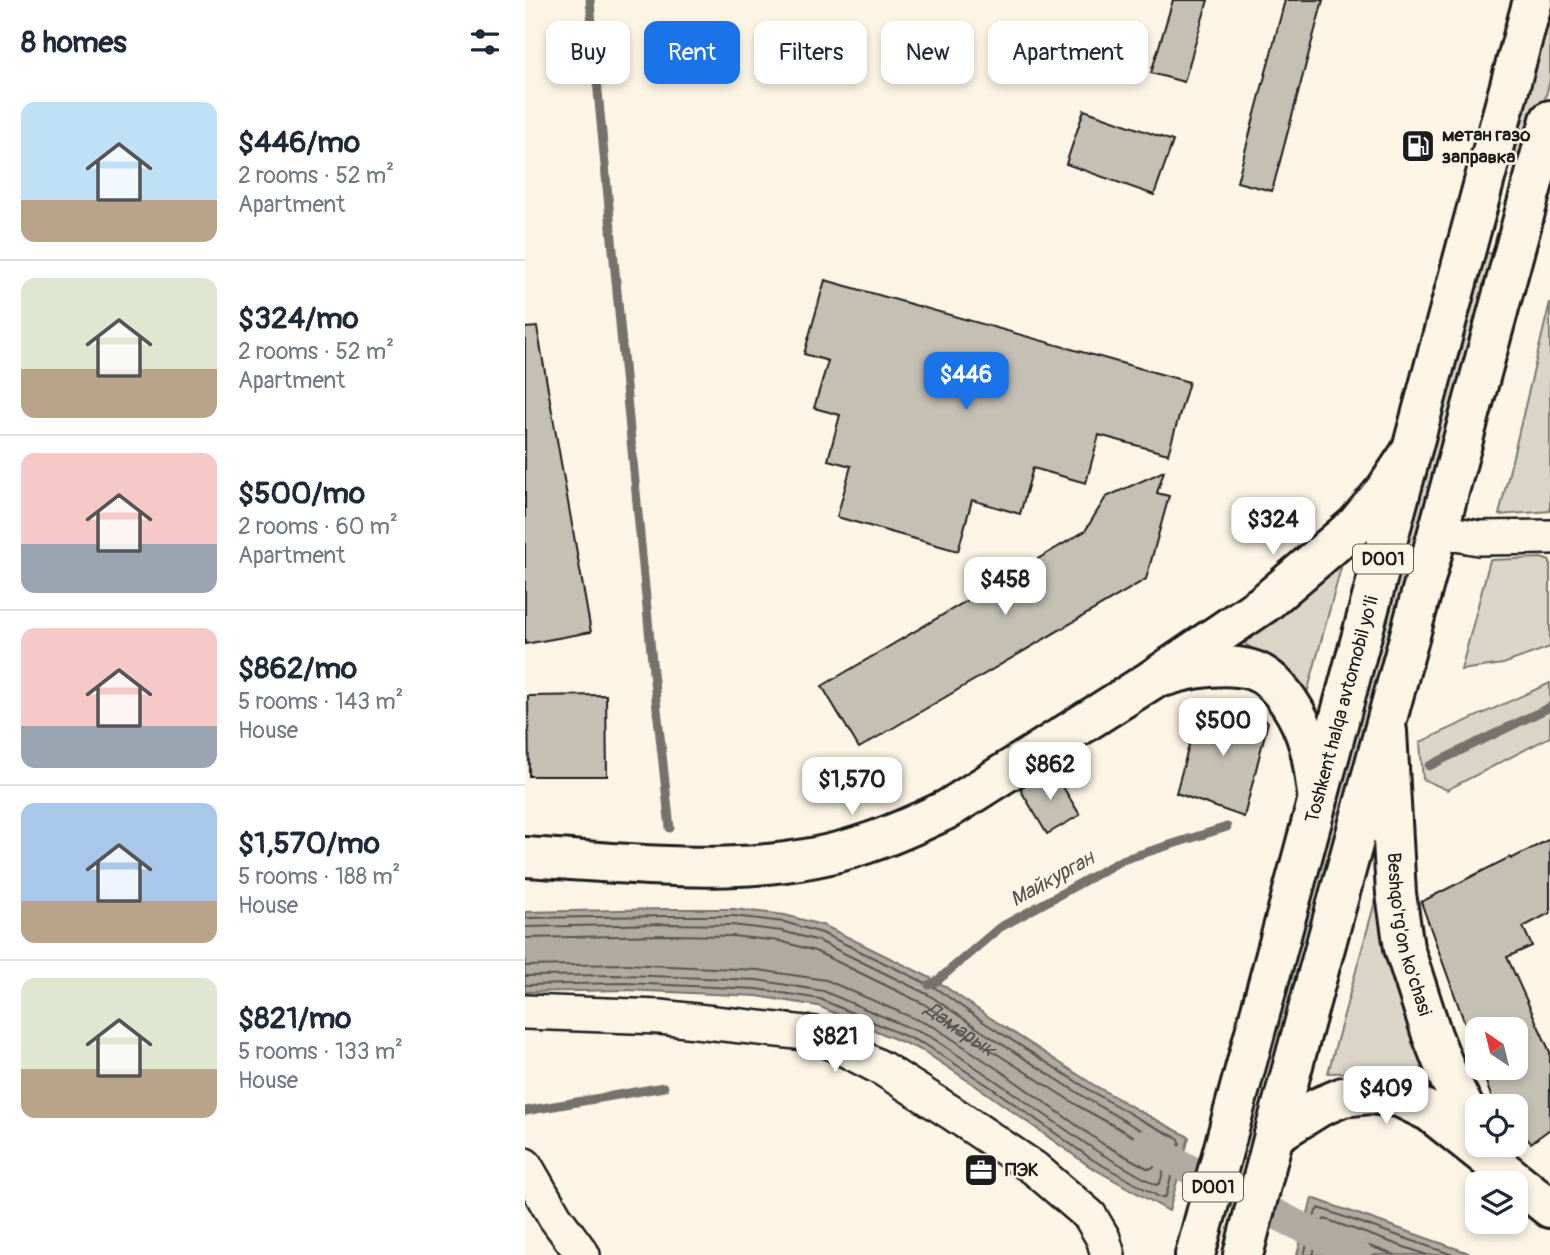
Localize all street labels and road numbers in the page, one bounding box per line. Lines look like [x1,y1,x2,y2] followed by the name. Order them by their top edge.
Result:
[1353,544,1413,574] road number: D001
[1300,593,1384,826] street label: Toshkent halqa avtomobil yo'li
[1382,852,1437,1019] street label: Beshqo'rg'on ko'chasi
[1183,1172,1243,1202] road number: D001

